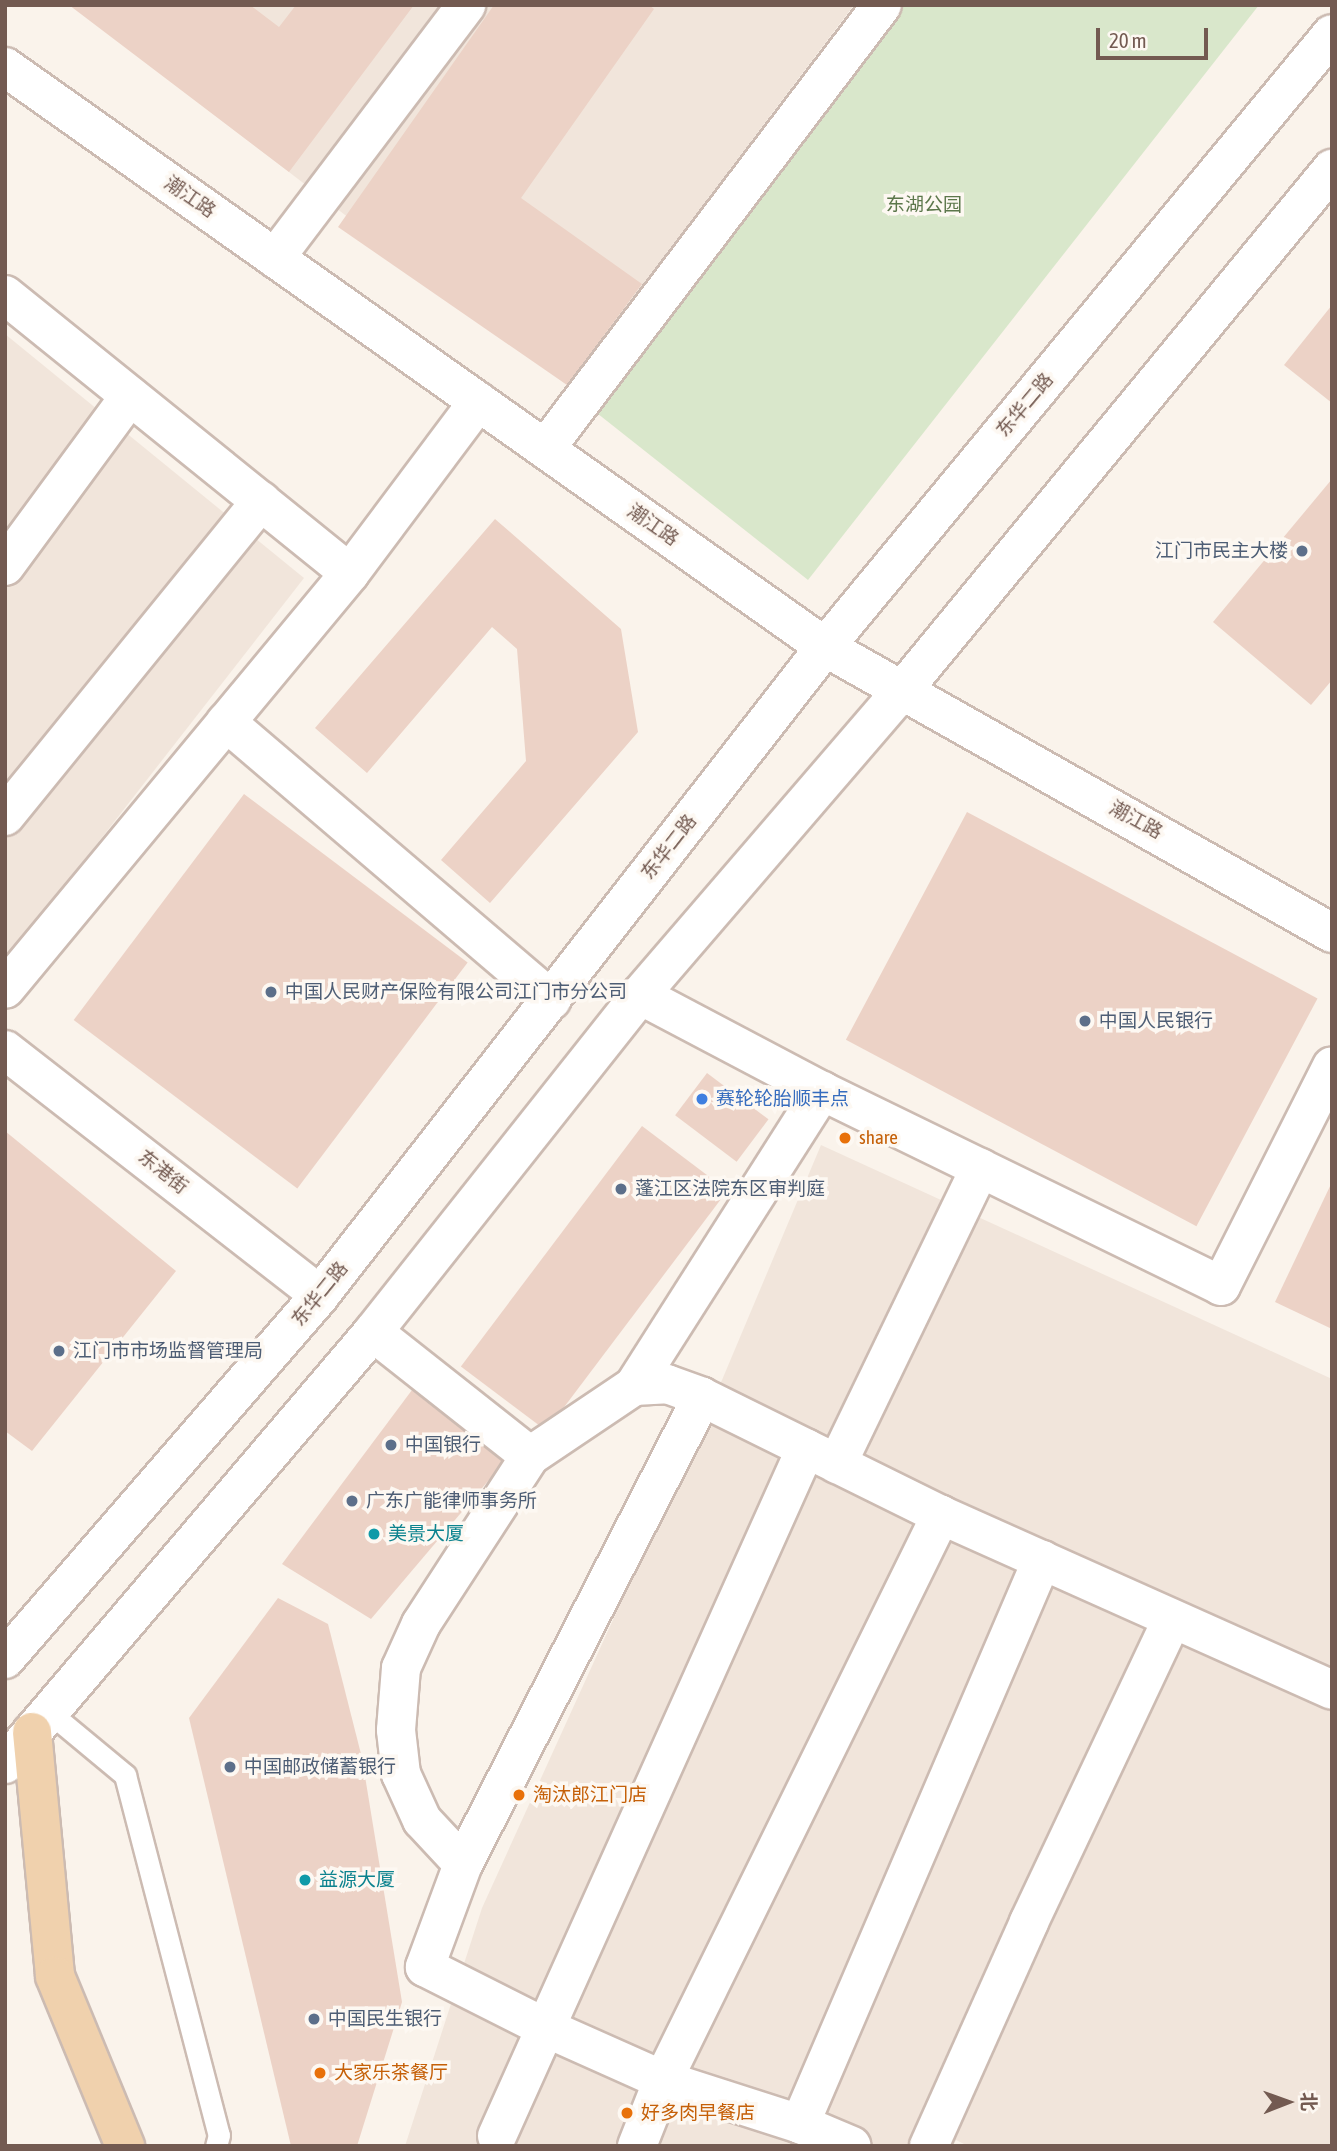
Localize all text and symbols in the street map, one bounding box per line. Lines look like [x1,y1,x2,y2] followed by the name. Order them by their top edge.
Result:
[1099,14,1211,58] scale bar
[1109,28,1147,52] text: 20 m
[160,171,220,223] street label: 潮江路
[886,194,962,216] park label: 东湖公园
[992,369,1058,441] street label: 东华二路
[623,499,683,551] street label: 潮江路
[1155,540,1288,562] place label: 江门市民主大楼
[1294,543,1310,559] marker: 江门市民主大楼
[1106,796,1166,844] street label: 潮江路
[637,810,701,884] street label: 东华二路
[285,981,627,1003] place label: 中国人民财产保险有限公司江门市分公司
[263,984,279,1000] marker: 中国人民财产保险有限公司江门市分公司
[1099,1010,1213,1032] place label: 中国人民银行
[1077,1013,1093,1029] marker: 中国人民银行
[716,1088,849,1110] place label: 赛轮轮胎顺丰点
[694,1091,710,1107] marker: 赛轮轮胎顺丰点
[859,1127,898,1149] place label: share
[837,1130,853,1146] marker: share
[134,1145,192,1199] street label: 东港街
[635,1178,825,1200] place label: 蓬江区法院东区审判庭
[613,1181,629,1197] marker: 蓬江区法院东区审判庭
[287,1257,353,1331] street label: 东华二路
[73,1340,263,1362] place label: 江门市市场监督管理局
[51,1343,67,1359] marker: 江门市市场监督管理局
[405,1434,481,1456] place label: 中国银行
[383,1437,399,1453] marker: 中国银行
[366,1490,537,1512] place label: 广东广能律师事务所
[344,1493,360,1509] marker: 广东广能律师事务所
[388,1523,464,1545] place label: 美景大厦
[366,1526,382,1542] marker: 美景大厦
[244,1756,396,1778] place label: 中国邮政储蓄银行
[222,1759,238,1775] marker: 中国邮政储蓄银行
[533,1784,647,1806] place label: 淘汰郎江门店
[511,1787,527,1803] marker: 淘汰郎江门店
[319,1869,395,1891] place label: 益源大厦
[297,1872,313,1888] marker: 益源大厦
[328,2008,442,2030] place label: 中国民生银行
[306,2011,322,2027] marker: 中国民生银行
[334,2062,448,2084] place label: 大家乐茶餐厅
[312,2065,328,2081] marker: 大家乐茶餐厅
[1253,2067,1323,2137] north arrow
[1298,2092,1320,2111] text: 北
[641,2102,755,2124] place label: 好多肉早餐店
[619,2105,635,2121] marker: 好多肉早餐店

